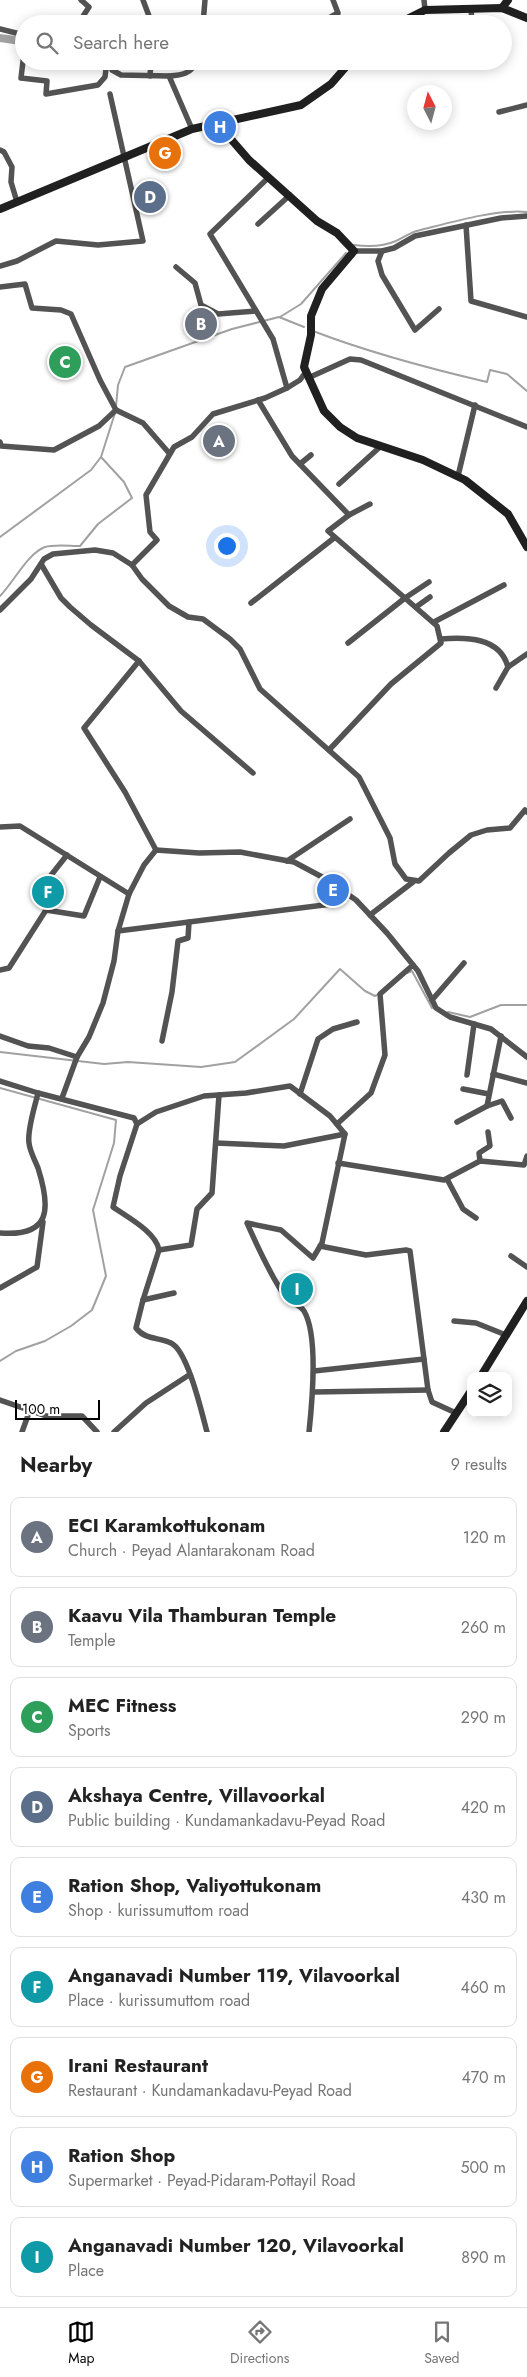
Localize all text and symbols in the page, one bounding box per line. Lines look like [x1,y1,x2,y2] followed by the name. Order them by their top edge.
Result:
[15,15,512,70] search box
[33,29,61,57] icon: search
[73,29,169,56] text: Search here
[407,85,452,130] north arrow
[204,108,236,146] pin: H
[149,134,181,172] pin: G
[134,178,166,216] pin: D
[185,305,217,343] pin: B
[49,343,81,381] pin: C
[203,422,235,460] pin: A
[214,533,240,559] your location
[317,871,349,909] pin: E
[32,873,64,911] pin: F
[281,1270,313,1308] pin: I
[467,1372,512,1417] map controls
[467,1372,512,1417] button: layers
[15,1397,100,1420] scale bar
[22,1399,60,1419] text: 100 m
[20,1450,92,1480] text: Nearby
[451,1453,507,1476] text: 9 results
[68,1512,265,1539] text: ECI Karamkottukonam
[31,1526,43,1549] text: A
[463,1526,506,1549] text: 120 m
[68,1539,315,1562] text: Church · Peyad Alantarakonam Road
[68,1602,336,1629] text: Kaavu Vila Thamburan Temple
[32,1616,42,1639] text: B
[461,1616,506,1639] text: 260 m
[68,1629,116,1652] text: Temple
[68,1692,176,1719] text: MEC Fitness
[31,1706,43,1729] text: C
[461,1706,506,1729] text: 290 m
[68,1719,110,1742] text: Sports
[68,1782,325,1809] text: Akshaya Centre, Villavoorkal
[31,1796,43,1819] text: D
[461,1796,506,1819] text: 420 m
[68,1809,385,1832] text: Public building · Kundamankadavu-Peyad Road
[68,1872,321,1899] text: Ration Shop, Valiyottukonam
[32,1886,42,1909] text: E
[461,1886,506,1909] text: 430 m
[68,1899,249,1922] text: Shop · kurissumuttom road
[68,1962,400,1989] text: Anganavadi Number 119, Vilavoorkal
[33,1976,41,1999] text: F
[461,1976,506,1999] text: 460 m
[68,1989,250,2012] text: Place · kurissumuttom road
[68,2052,208,2079] text: Irani Restaurant
[30,2066,44,2089] text: G
[461,2066,506,2089] text: 470 m
[68,2079,352,2102] text: Restaurant · Kundamankadavu-Peyad Road
[68,2142,175,2169] text: Ration Shop
[31,2156,43,2179] text: H
[460,2156,506,2179] text: 500 m
[68,2169,356,2192] text: Supermarket · Peyad-Pidaram-Pottayil Road
[68,2232,404,2259] text: Anganavadi Number 120, Vilavoorkal
[34,2246,40,2269] text: I
[461,2246,506,2269] text: 890 m
[68,2259,104,2282] text: Place
[67,2318,95,2368] tab: Map
[230,2318,289,2368] tab: Directions
[424,2318,460,2368] tab: Saved

